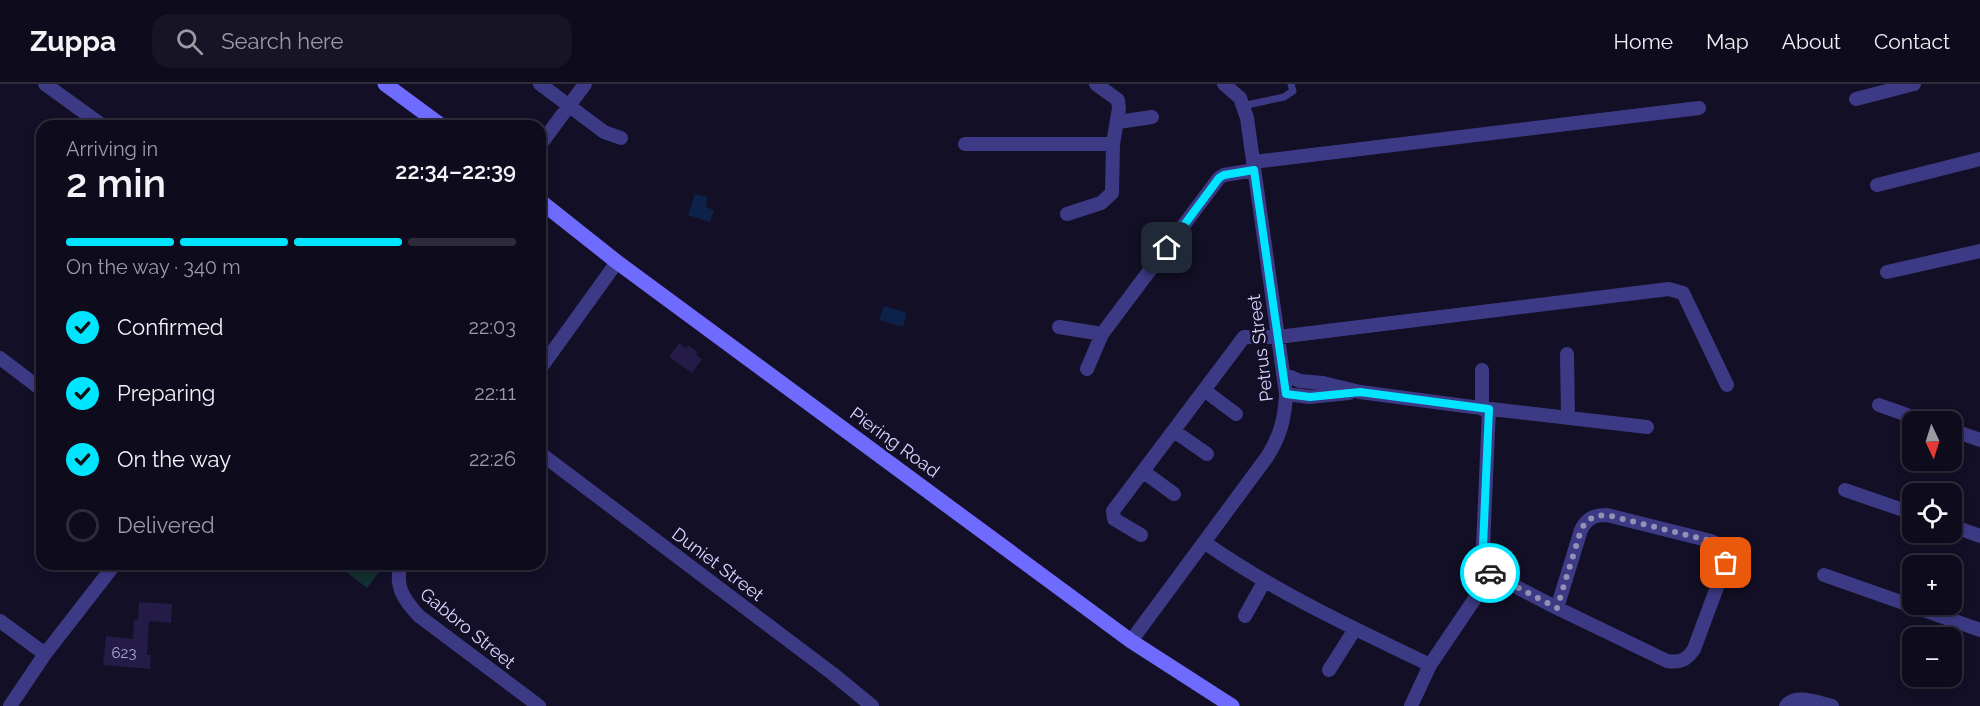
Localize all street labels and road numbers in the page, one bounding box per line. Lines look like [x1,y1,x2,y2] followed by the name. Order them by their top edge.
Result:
[1243,293,1277,403] street label: Petrus Street
[846,403,944,481] street label: Piering Road
[668,523,768,605] street label: Duniet Street
[416,583,520,673] street label: Gabbro Street

